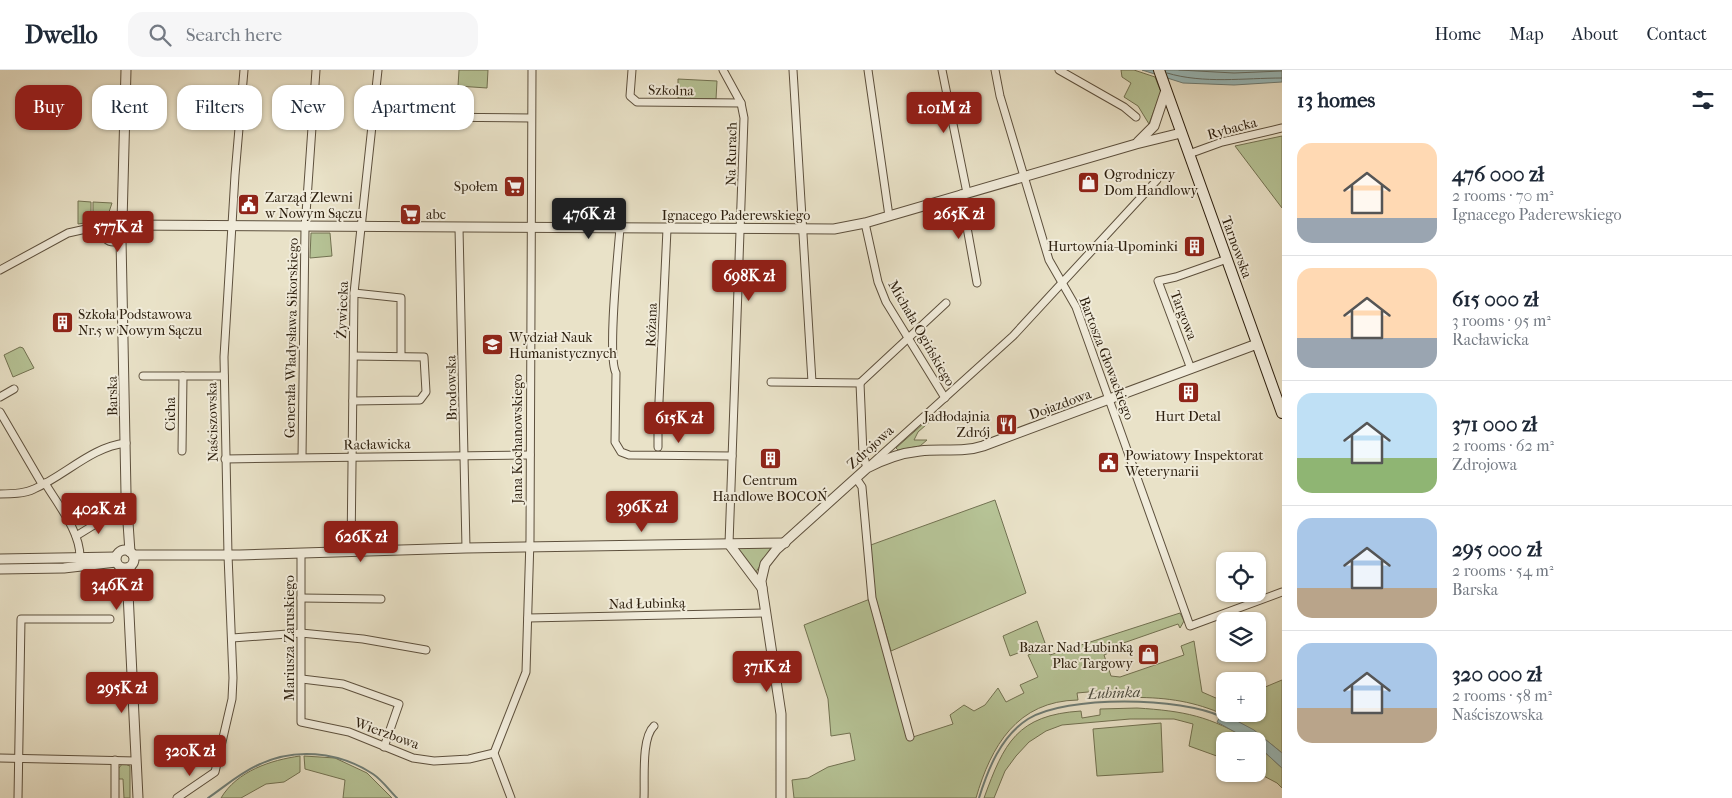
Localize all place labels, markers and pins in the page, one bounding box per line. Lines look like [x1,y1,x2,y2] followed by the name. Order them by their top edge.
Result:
[892,92,996,134] pin: 1.01M zł
[1104,166,1199,199] place label: Ogrodniczy Dom Handlowy
[1076,170,1100,194] shop icon: Ogrodniczy Dom Handlowy
[502,174,526,198] supermarket icon: Społem
[454,178,498,195] place label: Społem
[264,189,362,222] place label: Zarząd Zlewni w Nowym Sączu
[237,193,261,217] public building icon: Zarząd Zlewni w Nowym Sączu
[543,198,635,240] pin: 476K zł
[913,198,1005,240] pin: 265K zł
[398,202,422,226] supermarket icon: abc
[426,206,446,223] place label: abc
[72,210,164,253] pin: 577K zł
[1182,234,1206,258] building icon: Hurtownia-Upominki
[1048,238,1178,255] place label: Hurtownia-Upominki
[703,260,795,302] pin: 698K zł
[78,306,202,339] place label: Szkoła Podstawowa Nr.5 w Nowym Sączu
[50,310,74,334] building icon: Szkoła Podstawowa Nr.5 w Nowym Sączu
[508,329,617,362] place label: Wydział Nauk Humanistycznych
[481,333,505,357] school or university icon: Wydział Nauk Humanistycznych
[1176,381,1200,405] building icon: Hurt Detal
[633,402,725,444] pin: 615K zł
[923,408,991,441] place label: Jadłodajnia Zdrój
[1155,408,1221,425] place label: Hurt Detal
[994,412,1018,436] restaurant icon: Jadłodajnia Zdrój
[758,446,782,470] building icon: Centrum Handlowe BOCOŃ
[1124,447,1264,480] place label: Powiatowy Inspektorat Weterynarii
[1097,451,1121,475] public building icon: Powiatowy Inspektorat Weterynarii
[712,472,828,505] place label: Centrum Handlowe BOCOŃ
[596,490,688,533] pin: 396K zł
[53,492,145,535] pin: 402K zł
[315,520,407,563] pin: 626K zł
[71,568,163,611] pin: 346K zł
[1019,639,1134,672] place label: Bazar Nad Łubinką Plac Targowy
[1137,643,1161,667] shop icon: Bazar Nad Łubinką Plac Targowy
[721,650,813,693] pin: 371K zł
[76,672,168,714] pin: 295K zł
[144,734,236,777] pin: 320K zł

